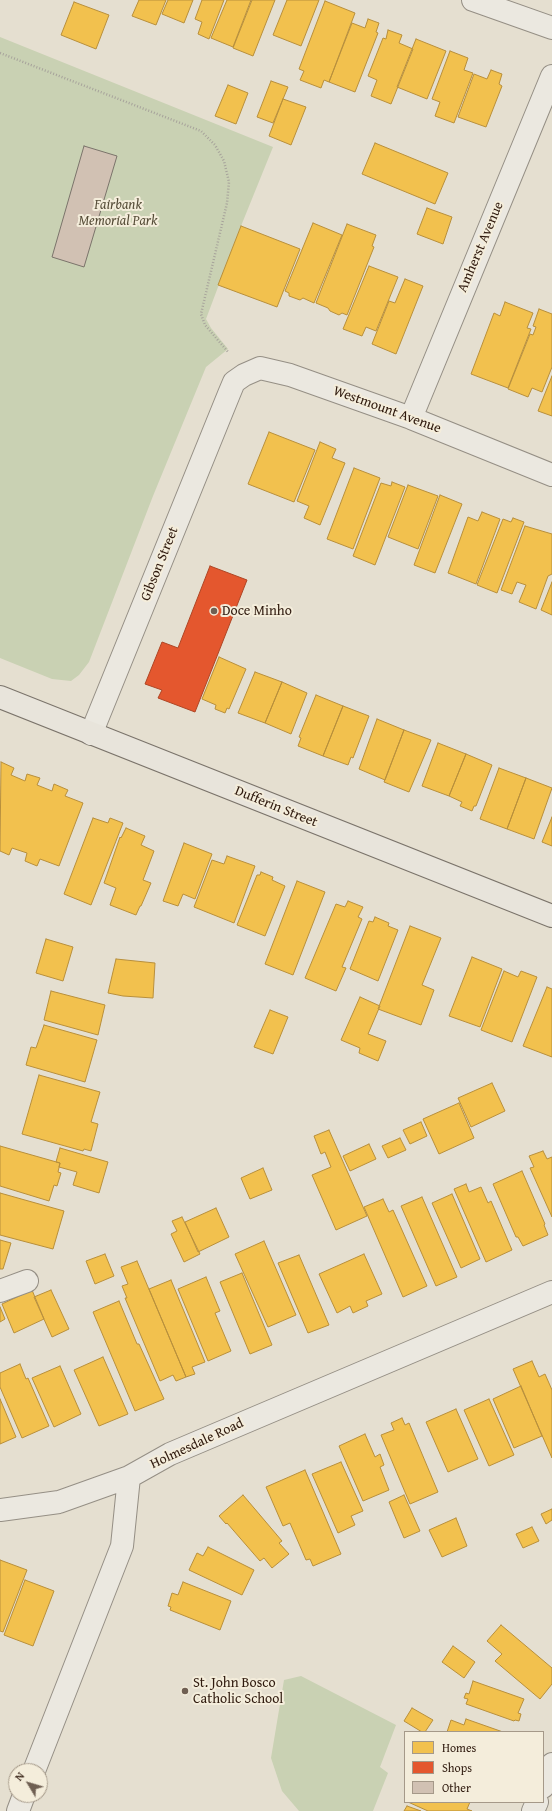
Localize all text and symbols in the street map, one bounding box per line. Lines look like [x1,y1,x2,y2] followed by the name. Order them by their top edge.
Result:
[79,197,157,230] park label: Fairbank Memorial Park
[454,199,508,295] street label: Amherst Avenue
[331,383,443,437] street label: Westmount Avenue
[138,524,182,604] street label: Gibson Street
[222,603,292,619] place label: Doce Minho
[209,606,219,616] marker: Doce Minho
[232,783,320,831] street label: Dufferin Street
[148,1415,246,1473] street label: Holmesdale Road
[193,1675,283,1708] place label: St. John Bosco Catholic School
[180,1686,190,1696] marker: St. John Bosco Catholic School
[404,1731,544,1803] legend
[442,1739,476,1756] text: Homes
[442,1759,472,1776] text: Shops
[8,1763,48,1803] north arrow
[11,1768,28,1784] text: N
[442,1779,471,1796] text: Other

